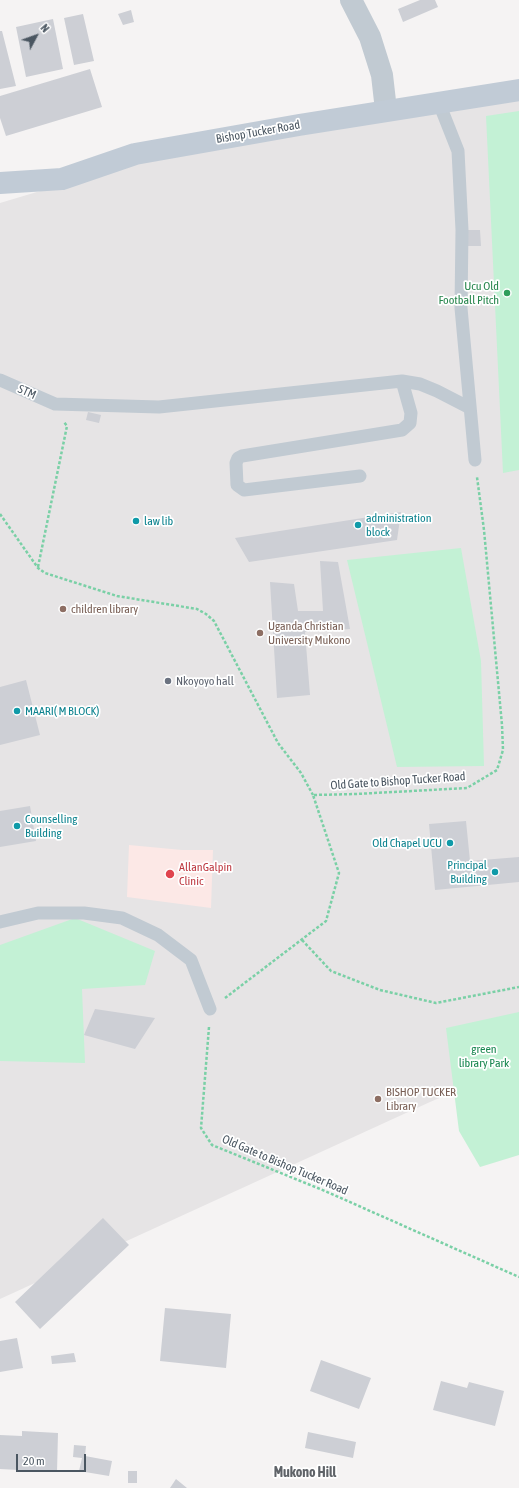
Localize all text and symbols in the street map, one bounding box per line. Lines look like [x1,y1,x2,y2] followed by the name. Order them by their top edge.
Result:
[16,16,56,56] north arrow
[38,22,52,35] text: N
[215,118,301,146] street label: Bishop Tucker Road
[438,279,499,307] place label: Ucu Old Football Pitch
[502,288,512,298] marker: Ucu Old Football Pitch
[16,382,38,402] street label: STM
[366,511,431,539] place label: administration block
[144,514,173,528] place label: law lib
[131,516,141,526] marker: law lib
[353,520,363,530] marker: administration block
[71,602,138,616] place label: children library
[58,604,68,614] marker: children library
[268,619,350,647] place label: Uganda Christian University Mukono
[255,628,265,638] marker: Uganda Christian University Mukono
[176,674,234,688] place label: Nkoyoyo hall
[163,676,173,686] marker: Nkoyoyo hall
[25,704,99,718] place label: MAARI( M BLOCK)
[12,706,22,716] marker: MAARI( M BLOCK)
[330,769,466,793] street label: Old Gate to Bishop Tucker Road
[25,812,77,840] place label: Counselling Building
[12,821,22,831] marker: Counselling Building
[372,836,442,850] place label: Old Chapel UCU
[445,838,455,848] marker: Old Chapel UCU
[447,858,487,886] place label: Principal Building
[179,860,232,888] place label: AllanGalpin Clinic
[490,867,500,877] marker: Principal Building
[164,868,176,880] marker: AllanGalpin Clinic
[459,1042,509,1070] park label: green library Park
[386,1085,456,1113] place label: BISHOP TUCKER Library
[373,1094,383,1104] marker: BISHOP TUCKER Library
[220,1132,350,1198] street label: Old Gate to Bishop Tucker Road
[18,1446,88,1472] scale bar
[23,1454,45,1468] text: 20 m
[274,1465,336,1481] district label: Mukono Hill

